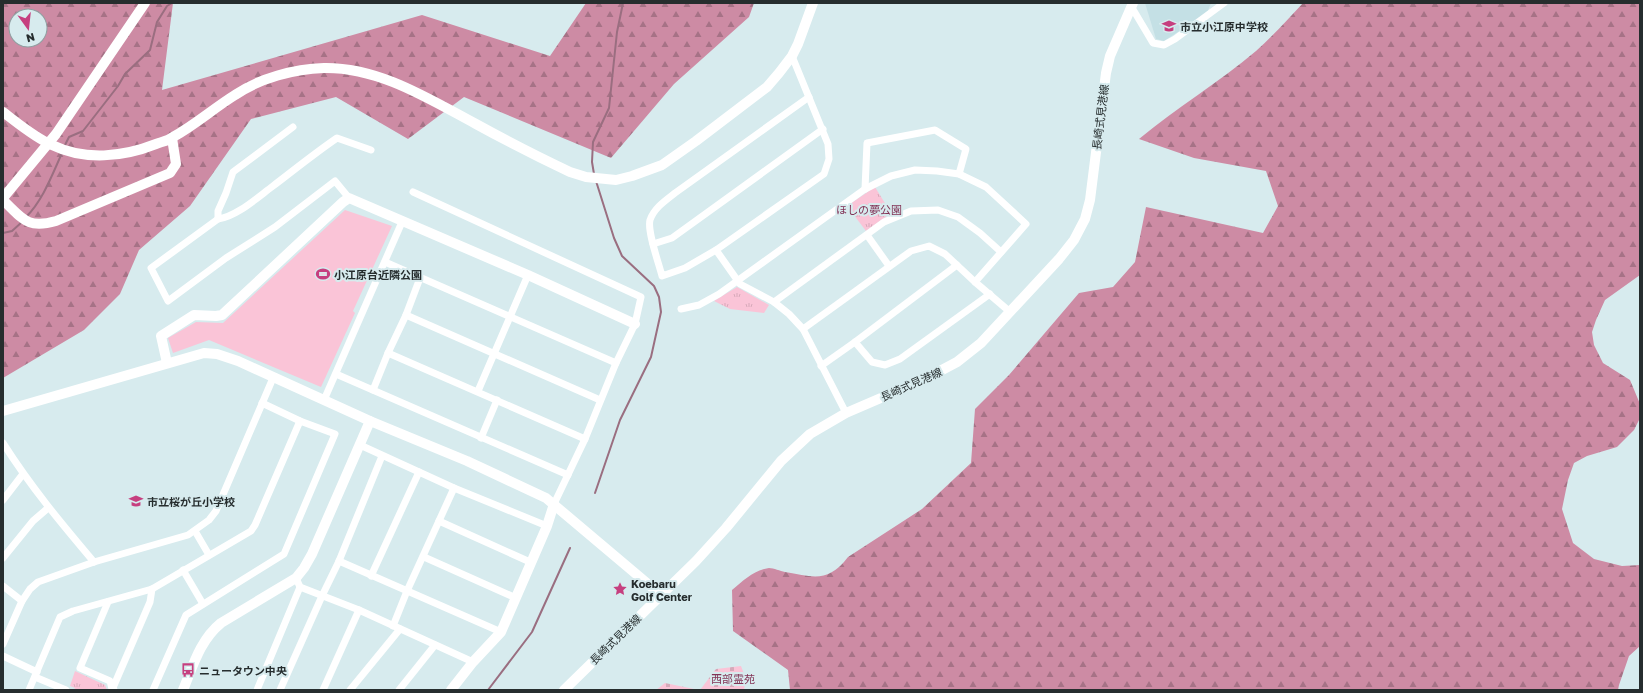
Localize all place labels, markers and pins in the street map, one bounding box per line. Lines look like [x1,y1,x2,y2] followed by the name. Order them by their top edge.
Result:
[1161,18,1177,34] school or university icon: 市立小江原中学校
[1180,20,1268,33] place label: 市立小江原中学校
[315,266,331,282] sports icon: 小江原台近隣公園
[334,268,422,281] place label: 小江原台近隣公園
[128,493,144,509] school or university icon: 市立桜が丘小学校
[147,495,235,508] place label: 市立桜が丘小学校
[631,577,693,603] place label: Koebaru Golf Center
[612,581,628,597] place icon: Koebaru Golf Center
[180,662,196,678] bus stop icon: ニュータウン中央
[199,664,287,677] place label: ニュータウン中央

